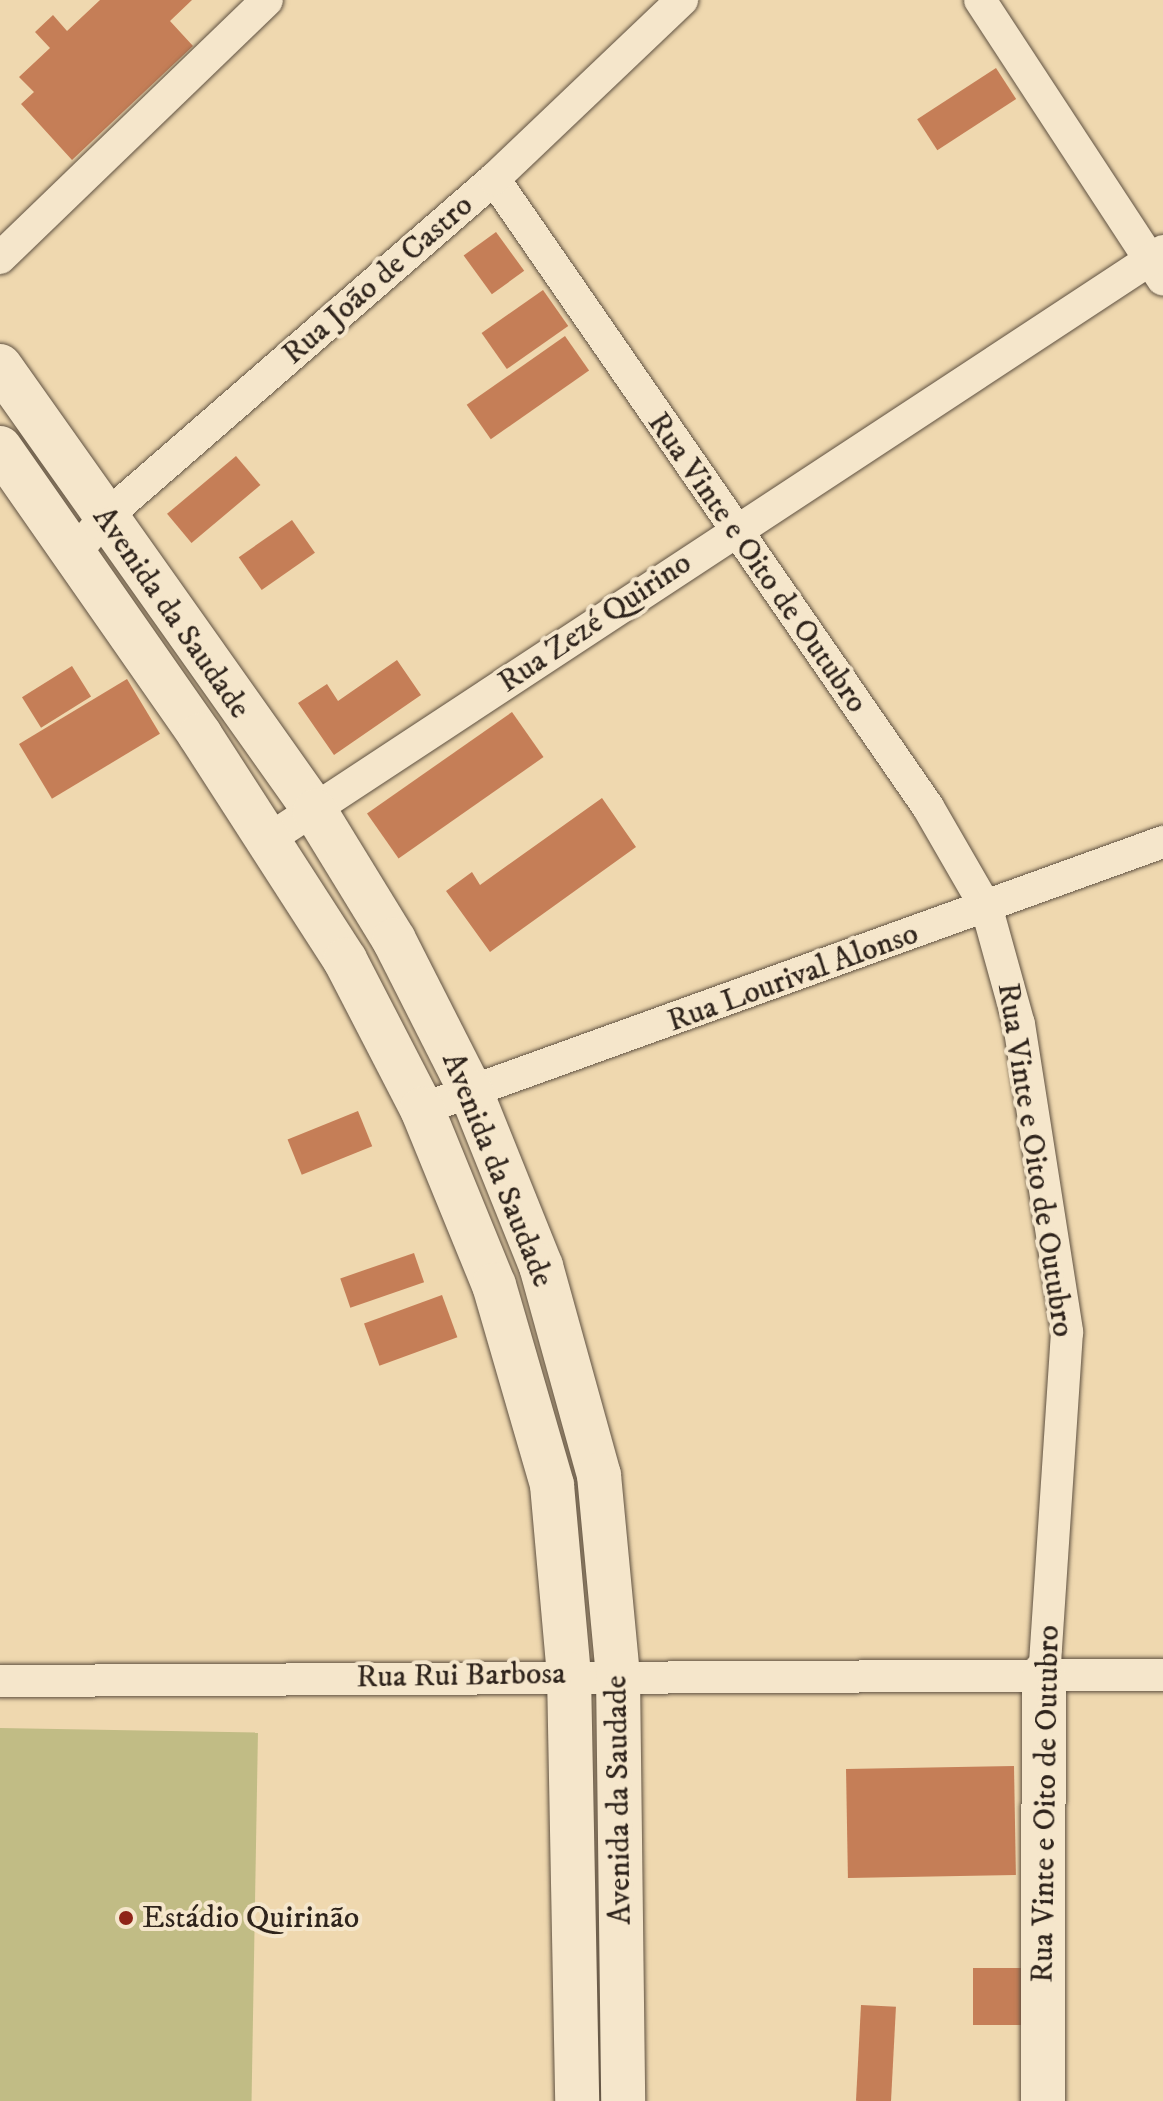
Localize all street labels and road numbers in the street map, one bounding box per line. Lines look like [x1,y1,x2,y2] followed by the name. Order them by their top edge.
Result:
[275,187,481,373] street label: Rua João de Castro
[639,405,875,721] street label: Rua Vinte e Oito de Outubro
[84,500,258,726] street label: Avenida da Saudade
[491,544,699,702] street label: Rua Zezé Quirino
[662,915,924,1041] street label: Rua Lourival Alonso
[988,980,1082,1340] street label: Rua Vinte e Oito de Outubro
[432,1047,562,1293] street label: Avenida da Saudade
[1024,1625,1068,1983] street label: Rua Vinte e Oito de Outubro
[356,1655,566,1697] street label: Rua Rui Barbosa
[598,1675,640,1925] street label: Avenida da Saudade

